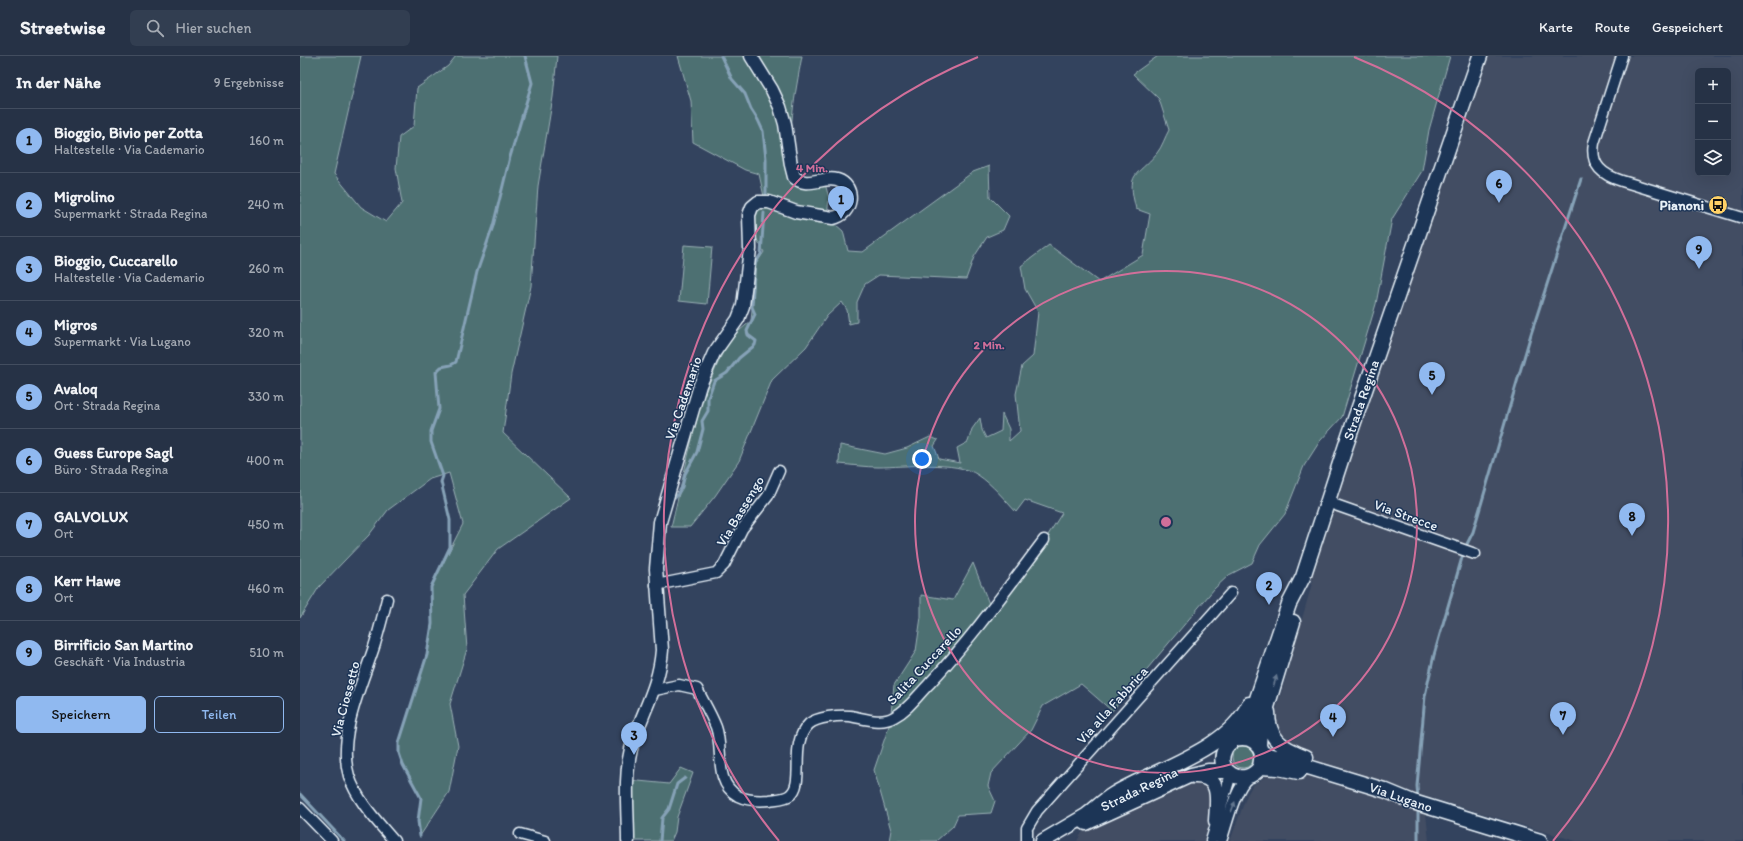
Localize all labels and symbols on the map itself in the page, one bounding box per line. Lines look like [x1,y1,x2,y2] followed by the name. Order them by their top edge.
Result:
[796,161,828,175] text: 4 Min.
[1486,170,1512,203] pin: 6
[828,186,854,219] pin: 1
[1707,194,1729,216] bus stop icon: Pianoni
[1659,197,1704,214] place label: Pianoni
[1686,236,1712,269] pin: 9
[973,338,1005,352] text: 2 Min.
[661,354,706,442] street label: Via Cademario
[1340,358,1383,442] street label: Strada Regina
[1419,362,1445,395] pin: 5
[912,449,932,469] your location
[713,473,768,550] street label: Via Bassengo
[1372,496,1440,535] street label: Via Strecce
[1619,503,1645,536] pin: 8
[1159,515,1173,529] centre of rings
[1256,572,1282,605] pin: 2
[883,622,965,708] street label: Salita Cuccarello
[327,659,364,739] street label: Via Ciossetto
[1073,662,1152,748] street label: Via alla Fabbrica
[1272,674,1278,686] one-way arrow
[1550,702,1576,735] pin: 7
[1320,704,1346,737] pin: 4
[621,722,647,755] pin: 3
[1098,763,1181,815] street label: Strada Regina
[1367,779,1435,816] street label: Via Lugano
[1230,801,1236,813] one-way arrow

